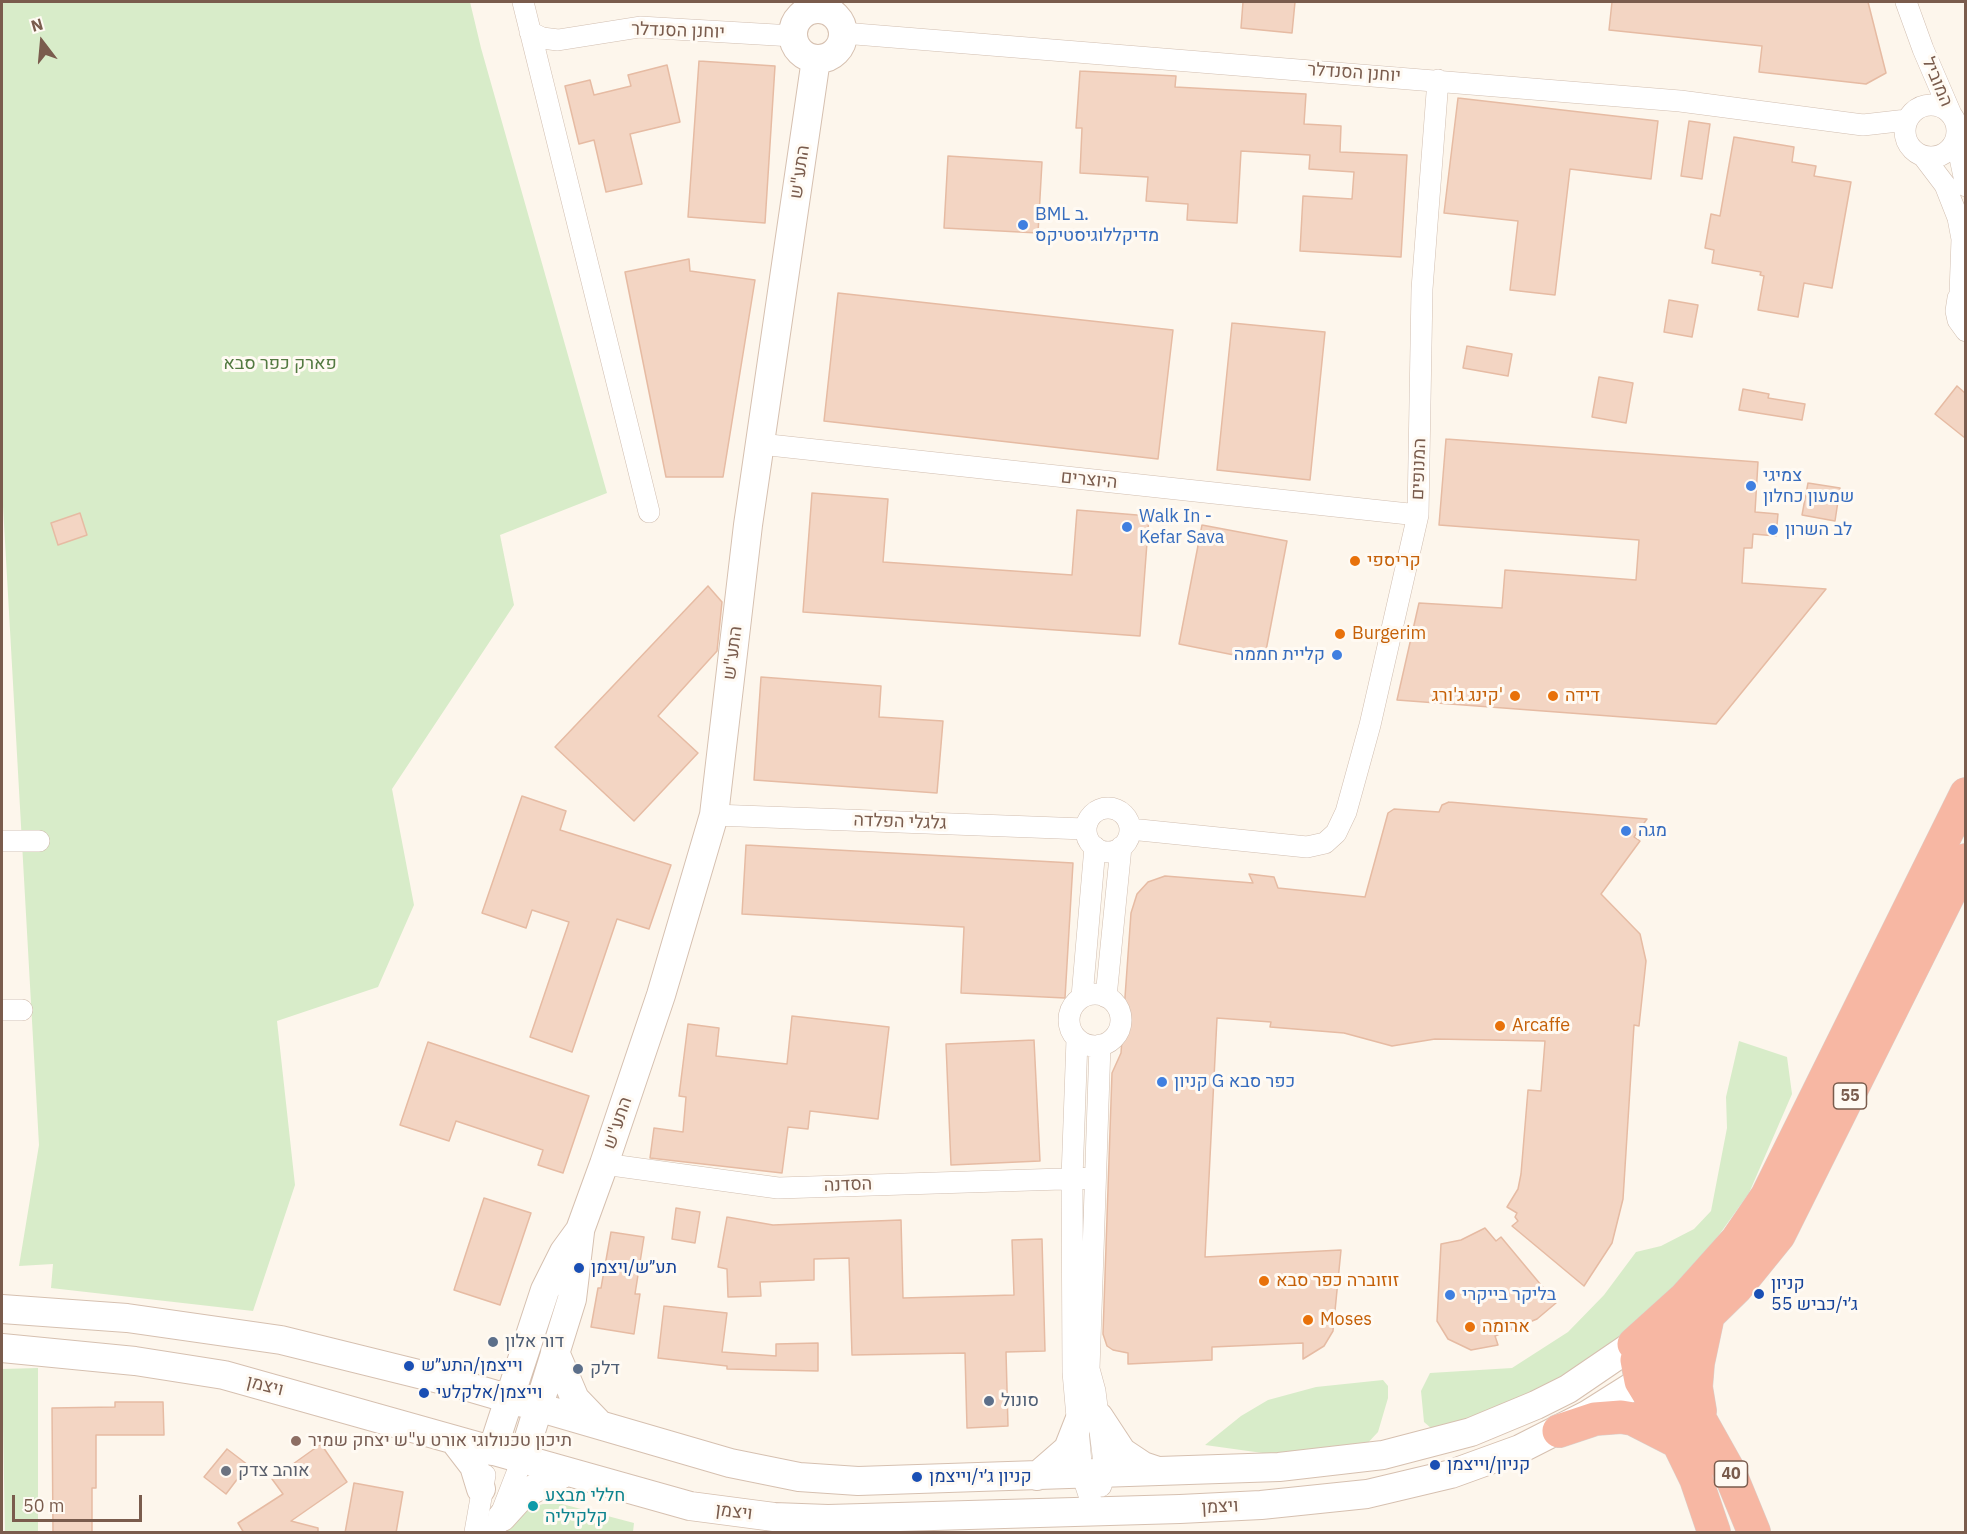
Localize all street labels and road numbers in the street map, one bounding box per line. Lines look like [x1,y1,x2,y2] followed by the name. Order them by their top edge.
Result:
[631,19,725,43] street label: יוחנן הסנדלר
[1917,54,1957,110] street label: המוביל
[1307,59,1401,87] street label: יוחנן הסנדלר
[786,144,814,200] street label: התע"ש
[1407,438,1431,500] street label: המנופים
[1060,466,1118,494] street label: היוצרים
[719,625,747,681] street label: התע"ש
[853,810,947,834] street label: גלגלי הפלדה
[1834,1083,1866,1109] road number: 55
[599,1094,637,1152] street label: התע"ש
[823,1173,873,1197] street label: הסדנה
[244,1371,286,1401] street label: ויצמן
[1714,1461,1748,1487] road number: 40
[1201,1495,1239,1519] street label: ויצמן
[714,1499,754,1525] street label: ויצמן

